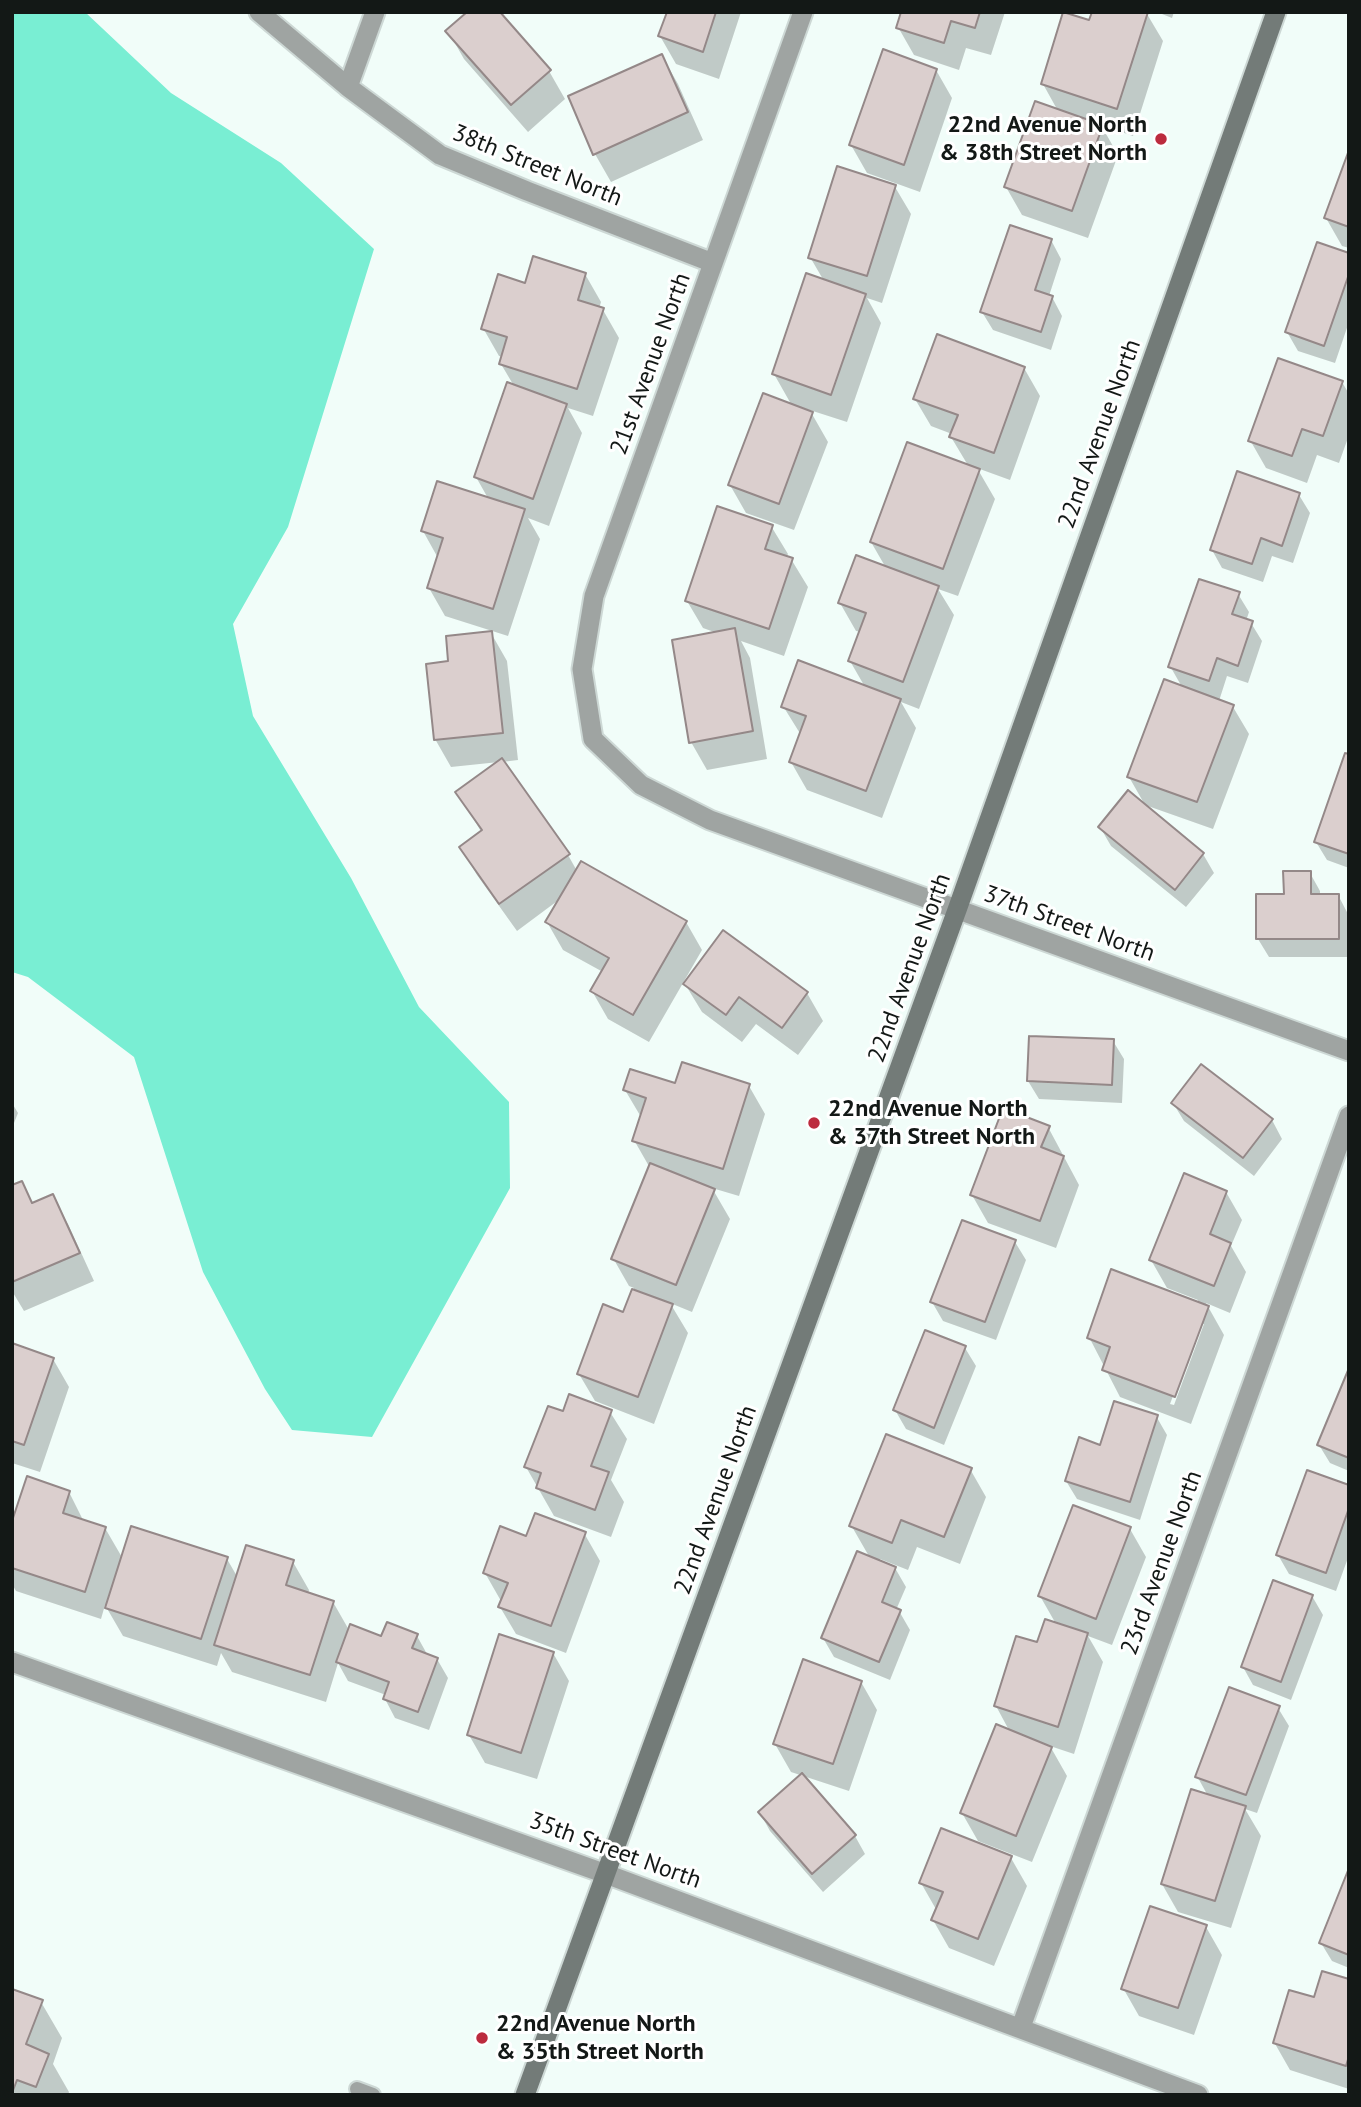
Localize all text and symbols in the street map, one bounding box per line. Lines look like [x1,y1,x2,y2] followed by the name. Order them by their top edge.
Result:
[939,111,1147,167] place label: 22nd Avenue North & 38th Street North
[448,119,626,213] street label: 38th Street North
[1153,131,1169,147] marker: 22nd Avenue North & 38th Street North
[605,269,697,459] street label: 21st Avenue North
[1052,336,1148,532] street label: 22nd Avenue North
[862,870,958,1066] street label: 22nd Avenue North
[979,880,1159,968] street label: 37th Street North
[828,1095,1035,1151] place label: 22nd Avenue North & 37th Street North
[806,1115,822,1131] marker: 22nd Avenue North & 37th Street North
[668,1402,764,1598] street label: 22nd Avenue North
[1115,1467,1209,1659] street label: 23rd Avenue North
[525,1807,705,1895] street label: 35th Street North
[496,2010,704,2066] place label: 22nd Avenue North & 35th Street North
[474,2030,490,2046] marker: 22nd Avenue North & 35th Street North

